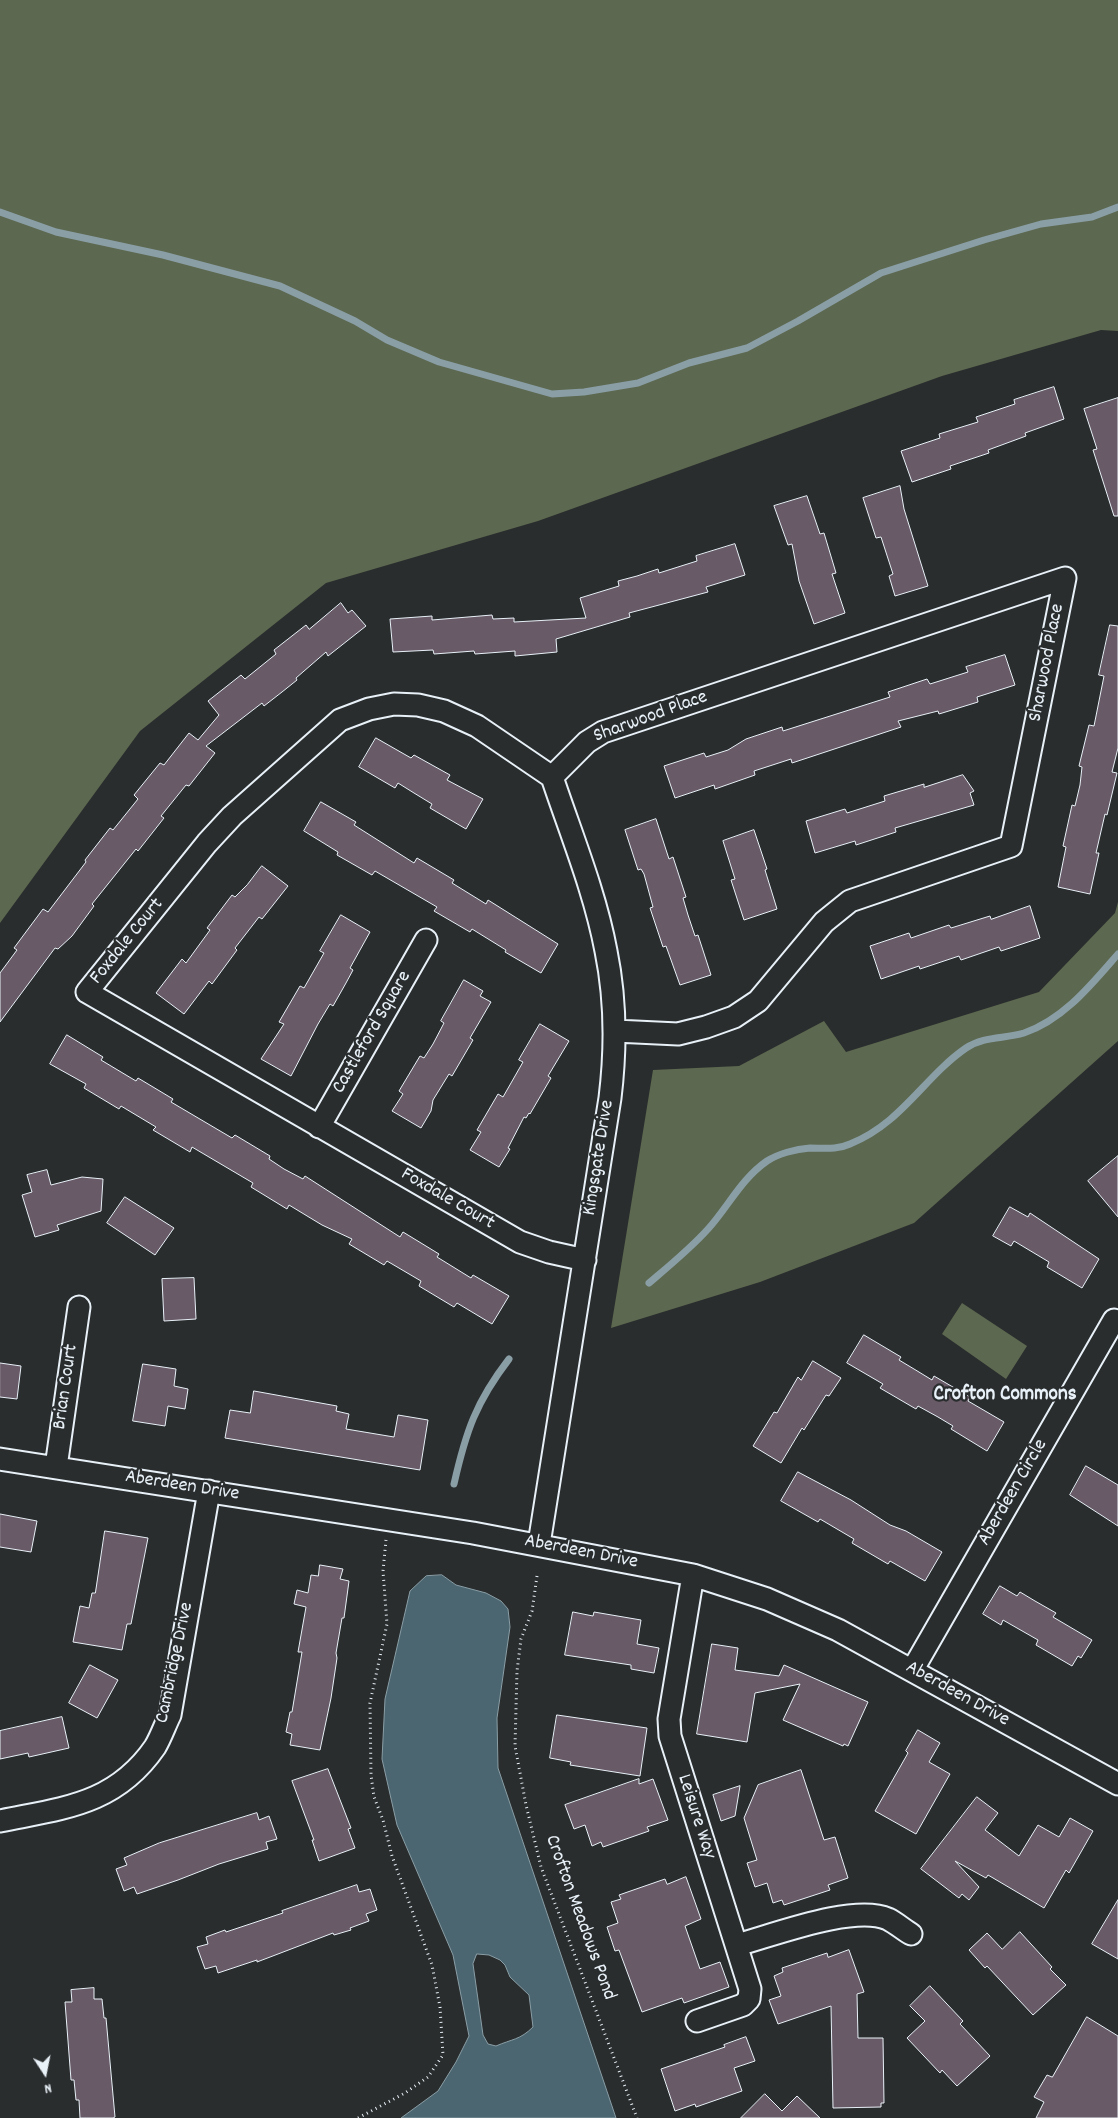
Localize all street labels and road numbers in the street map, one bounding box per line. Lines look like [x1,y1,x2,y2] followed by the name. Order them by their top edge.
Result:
[1025,602,1071,724] street label: Sharwood Place
[591,686,711,750] street label: Sharwood Place
[86,894,170,990] street label: Foxdale Court
[328,967,418,1099] street label: Castleford Square
[579,1098,621,1218] street label: Kingsgate Drive
[396,1164,498,1236] street label: Foxdale Court
[49,1343,85,1431] street label: Brian Court
[974,1435,1054,1551] street label: Aberdeen Circle
[123,1466,241,1508] street label: Aberdeen Drive
[522,1530,640,1576] street label: Aberdeen Drive
[151,1600,201,1726] street label: Cambridge Drive
[901,1657,1013,1733] street label: Aberdeen Drive
[670,1772,720,1862] street label: Leisure Way
[538,1832,620,2004] street label: Crofton Meadows Pond

